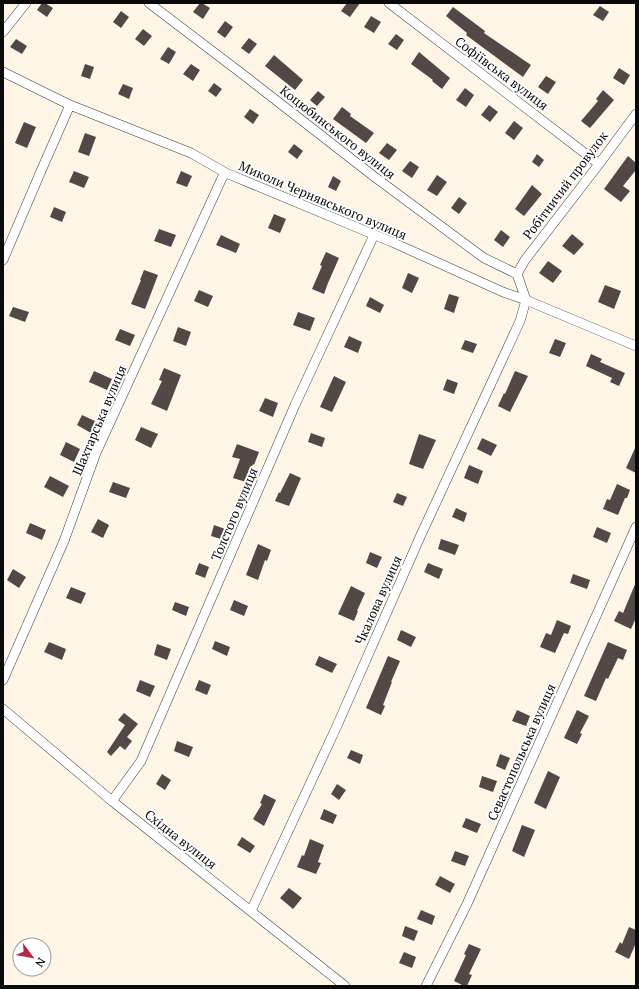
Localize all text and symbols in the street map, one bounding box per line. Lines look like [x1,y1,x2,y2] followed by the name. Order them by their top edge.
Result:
[452,32,552,114] street label: Софіївська вулиця
[277,81,400,183] street label: Коцюбинського вулиця
[518,126,612,243] street label: Робітничий провулок
[236,156,410,244] street label: Миколи Чернявського вулиця
[68,362,130,478] street label: Шахтарська вулиця
[206,465,262,563] street label: Толстого вулиця
[350,553,406,647] street label: Чкалова вулиця
[483,681,559,823] street label: Севастопольська вулиця
[141,805,221,873] street label: Східна вулиця
[12,937,52,977] north arrow
[32,955,49,970] text: N

